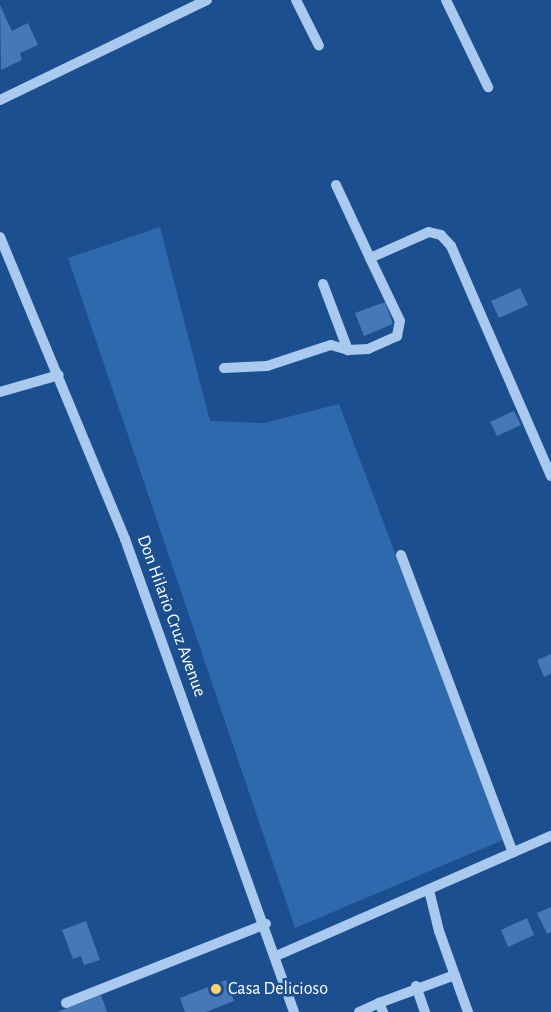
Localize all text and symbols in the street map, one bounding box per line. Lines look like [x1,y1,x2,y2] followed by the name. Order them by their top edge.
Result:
[132,532,210,700] street label: Don Hilario Cruz Avenue
[228,978,328,1000] place label: Casa Delicioso
[209,982,223,996] marker: Casa Delicioso

